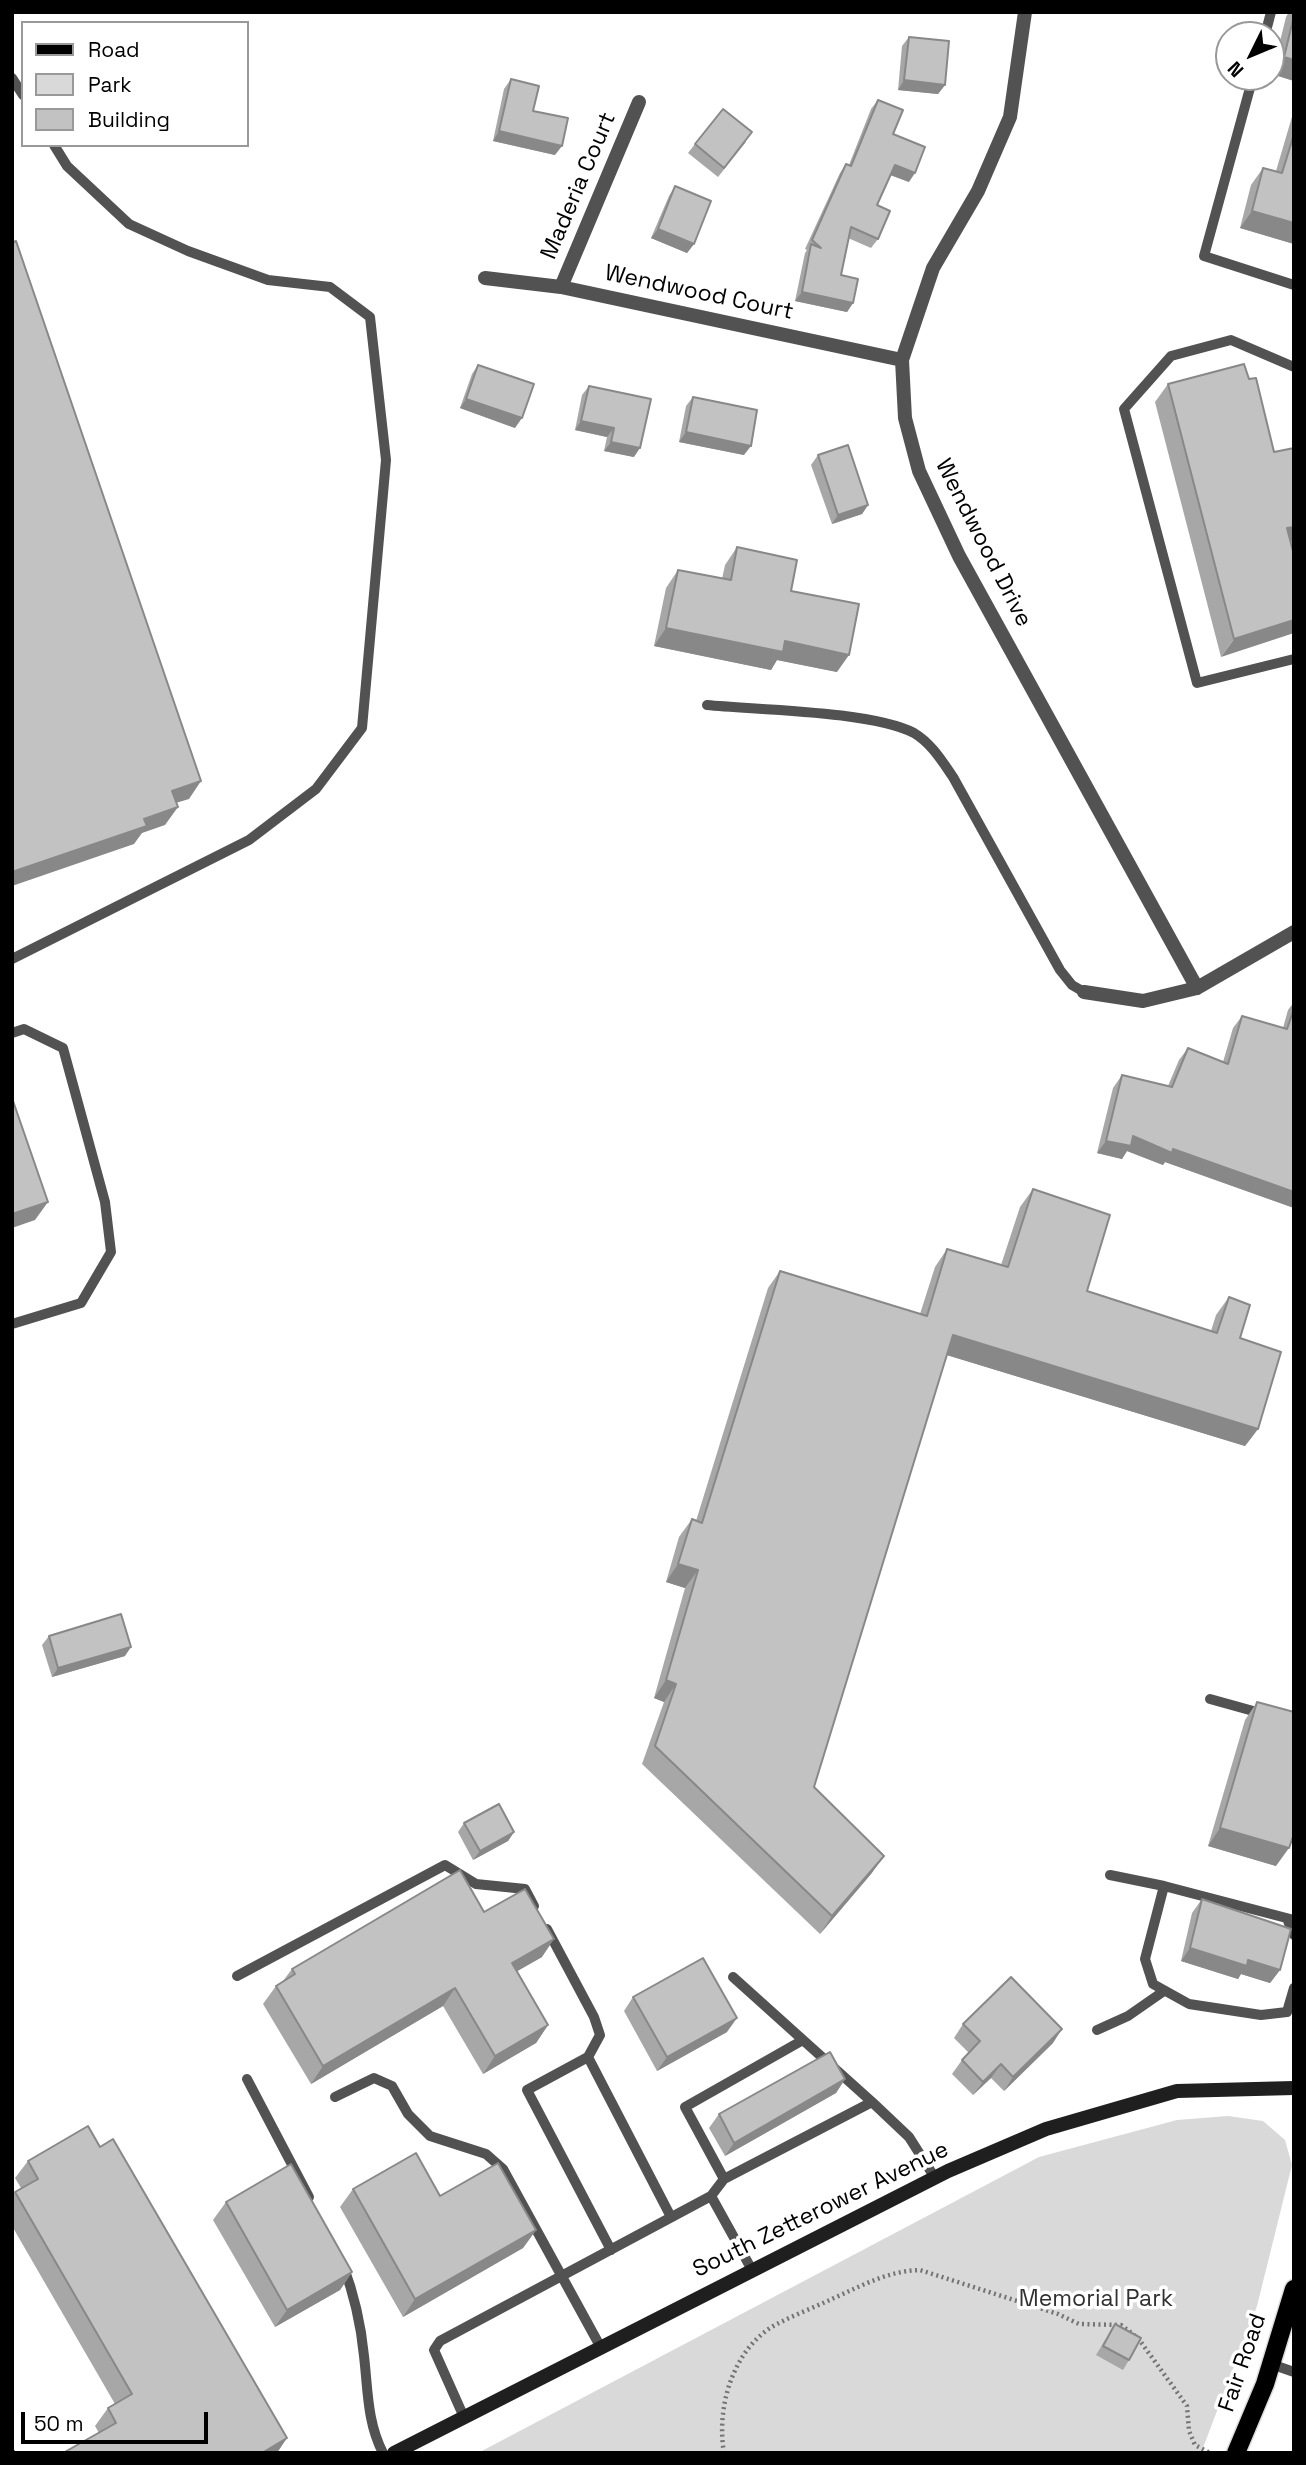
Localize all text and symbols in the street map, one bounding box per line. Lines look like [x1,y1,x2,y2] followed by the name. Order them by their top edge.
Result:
[21,21,248,147] legend
[1215,21,1285,91] north arrow
[88,36,140,63] text: Road
[1222,56,1249,82] text: N
[88,71,132,98] text: Park
[88,106,170,133] text: Building
[536,108,622,264] street label: Maderia Court
[602,260,796,326] street label: Wendwood Court
[929,454,1037,632] street label: Wendwood Drive
[689,2136,953,2284] street label: South Zetterower Avenue
[1019,2286,1173,2314] park label: Memorial Park
[1213,2310,1273,2416] street label: Fair Road
[24,2398,212,2442] scale bar
[34,2410,84,2437] text: 50 m

